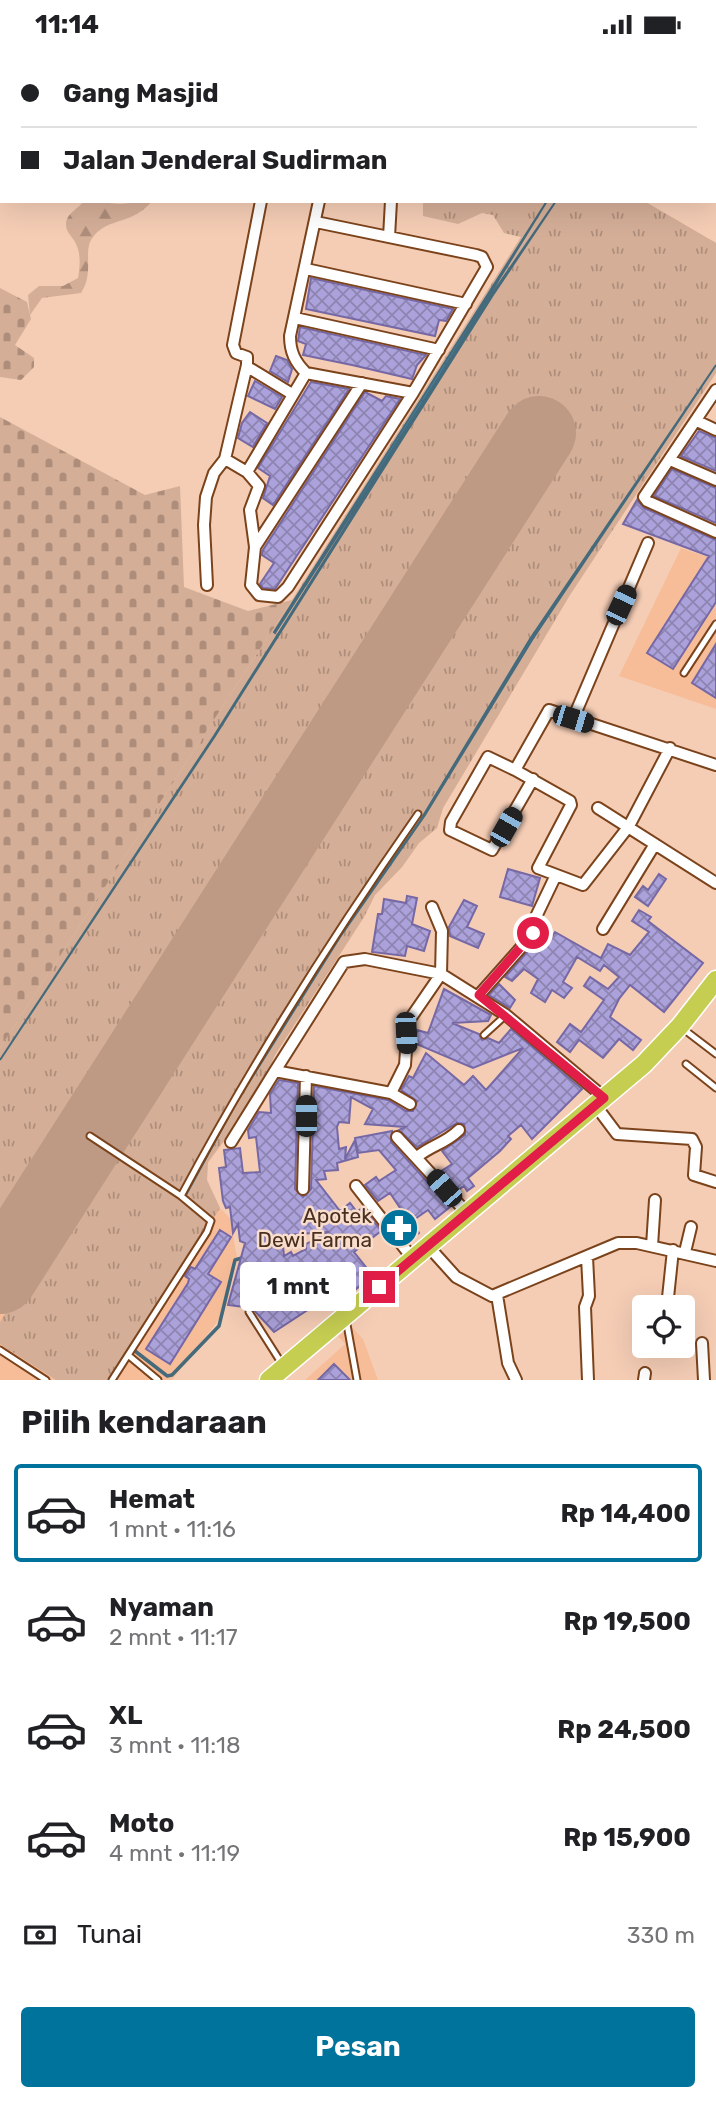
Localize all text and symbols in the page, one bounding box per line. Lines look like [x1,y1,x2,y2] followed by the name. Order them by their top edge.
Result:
[35,9,99,40] text: 11:14
[63,78,219,109] text: Gang Masjid
[63,145,388,176] text: Jalan Jenderal Sudirman
[603,582,640,628] car
[550,703,597,735] car
[487,804,526,850] car
[517,917,549,949] route start
[395,1011,418,1055] car
[296,1095,317,1137] car
[423,1165,466,1211] car
[257,1203,372,1252] place label: Apotek Dewi Farma
[378,1207,420,1249] pharmacy icon: Apotek Dewi Farma
[239,1263,354,1311] callout: 1 mnt
[363,1271,395,1303] route end
[267,1272,329,1300] text: 1 mnt
[632,1295,695,1358] map controls
[632,1295,695,1358] button: locate
[21,1403,267,1441] text: Pilih kendaraan
[25,1482,88,1545] icon: car
[109,1484,195,1515] text: Hemat
[560,1498,691,1529] text: Rp 14,400
[109,1515,236,1543] text: 1 mnt · 11:16
[25,1590,88,1653] icon: car
[109,1592,214,1623] text: Nyaman
[563,1606,691,1637] text: Rp 19,500
[109,1623,237,1651] text: 2 mnt · 11:17
[25,1698,88,1761] icon: car
[109,1700,142,1731] text: XL
[557,1714,691,1745] text: Rp 24,500
[109,1731,241,1759] text: 3 mnt · 11:18
[25,1806,88,1869] icon: car
[109,1808,174,1839] text: Moto
[563,1822,691,1853] text: Rp 15,900
[109,1839,240,1867] text: 4 mnt · 11:19
[21,1916,59,1954] icon: cash
[77,1919,142,1950] text: Tunai
[627,1921,695,1949] text: 330 m
[21,2007,695,2087] button: Pesan

